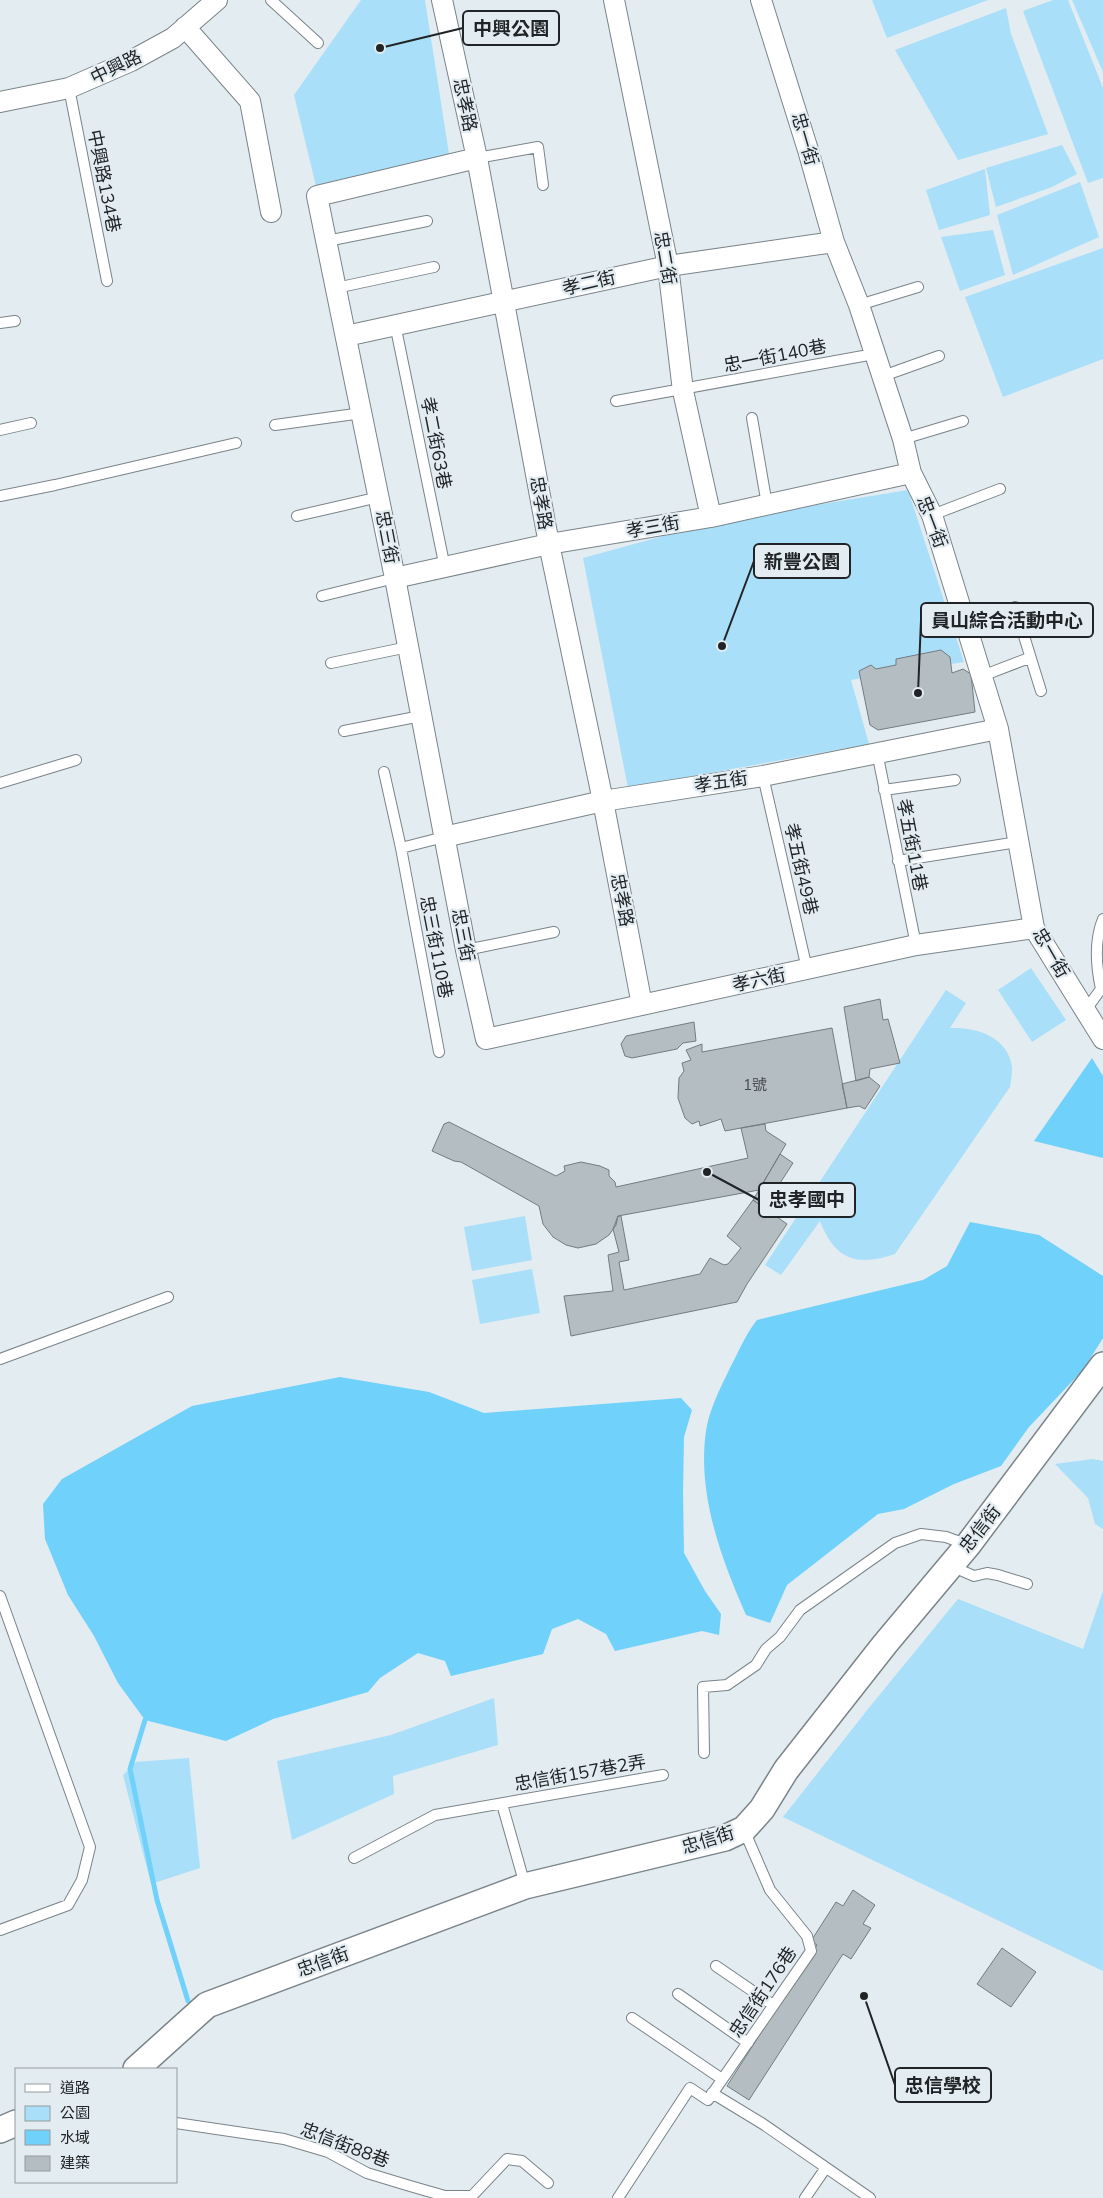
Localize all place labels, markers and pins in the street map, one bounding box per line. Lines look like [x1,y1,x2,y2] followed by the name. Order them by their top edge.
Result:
[463,11,559,45] callout: 中興公園
[754,544,850,578] callout: 新豐公園
[921,603,1093,637] callout: 員山綜合活動中心
[759,1183,855,1217] callout: 忠孝國中
[895,2068,991,2102] callout: 忠信學校

